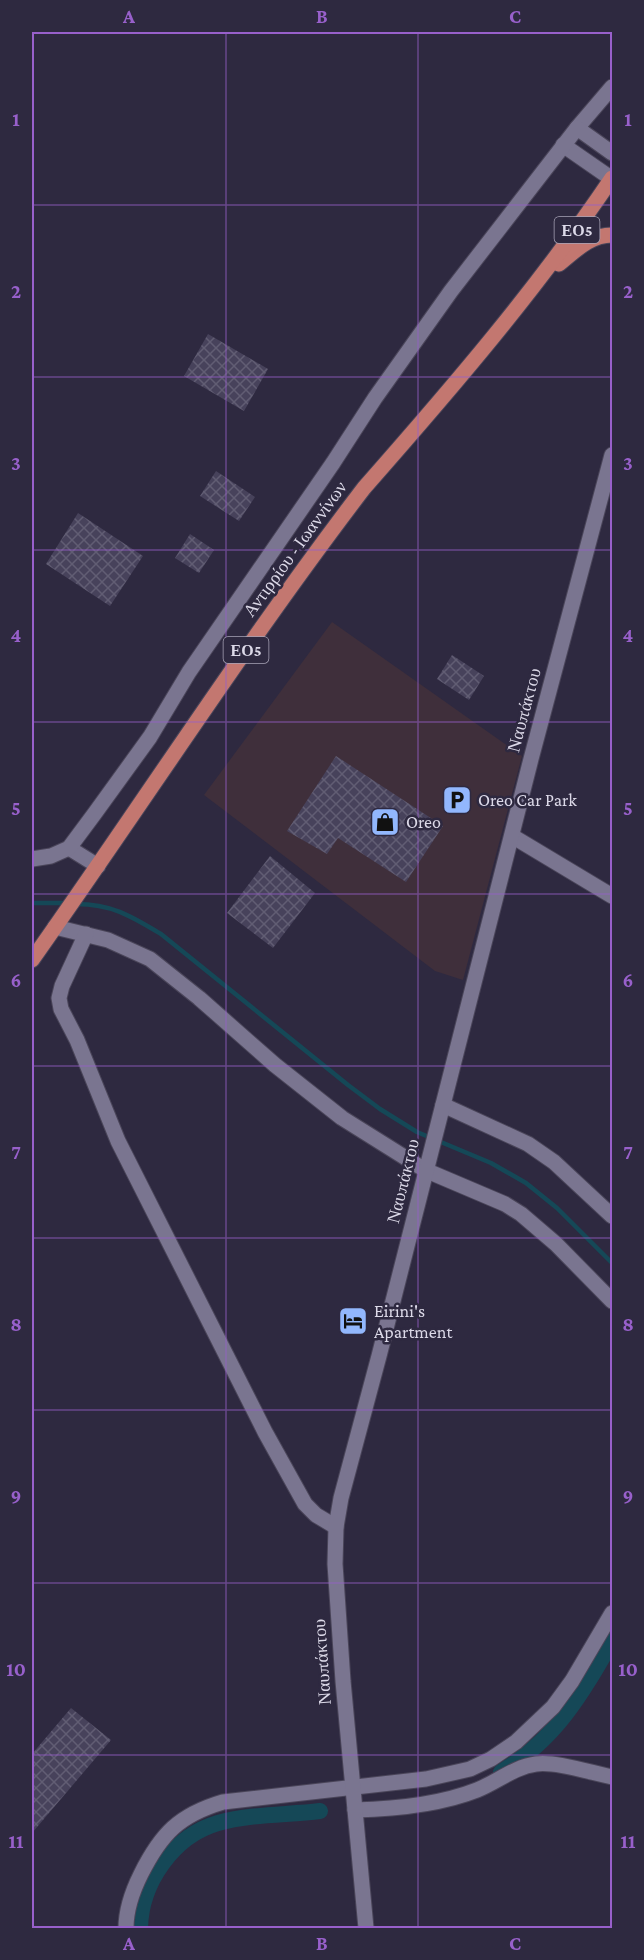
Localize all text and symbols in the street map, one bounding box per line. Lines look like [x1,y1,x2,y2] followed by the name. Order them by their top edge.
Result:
[122,5,136,27] text: A
[316,5,328,27] text: B
[509,5,521,27] text: C
[12,108,20,130] text: 1
[624,108,632,130] text: 1
[554,217,600,243] road number: ΕΟ5
[11,280,21,302] text: 2
[623,280,633,302] text: 2
[11,452,21,474] text: 3
[623,452,633,474] text: 3
[239,477,351,621] street label: Αντιρρίου - Ιωαννίνων
[11,624,22,646] text: 4
[623,624,634,646] text: 4
[224,637,268,663] road number: ΕΟ5
[503,666,545,754] street label: Ναυπάκτου
[441,784,473,816] parking icon: Oreo Car Park
[478,790,577,810] place label: Oreo Car Park
[11,797,21,819] text: 5
[623,797,633,819] text: 5
[369,806,401,838] shop icon: Oreo
[406,812,441,832] place label: Oreo
[11,969,21,991] text: 6
[623,969,633,991] text: 6
[383,1137,423,1225] street label: Ναυπάκτου
[11,1141,21,1163] text: 7
[623,1141,633,1163] text: 7
[374,1301,453,1342] place label: Eirini's Apartment
[337,1305,369,1337] hotel icon: Eirini's Apartment
[10,1313,22,1335] text: 8
[622,1313,634,1335] text: 8
[11,1485,21,1507] text: 9
[623,1485,633,1507] text: 9
[309,1618,335,1706] street label: Ναυπάκτου
[6,1658,26,1680] text: 10
[618,1658,638,1680] text: 10
[9,1830,24,1852] text: 11
[621,1830,636,1852] text: 11
[122,1932,136,1954] text: A
[316,1932,328,1954] text: B
[509,1932,521,1954] text: C

